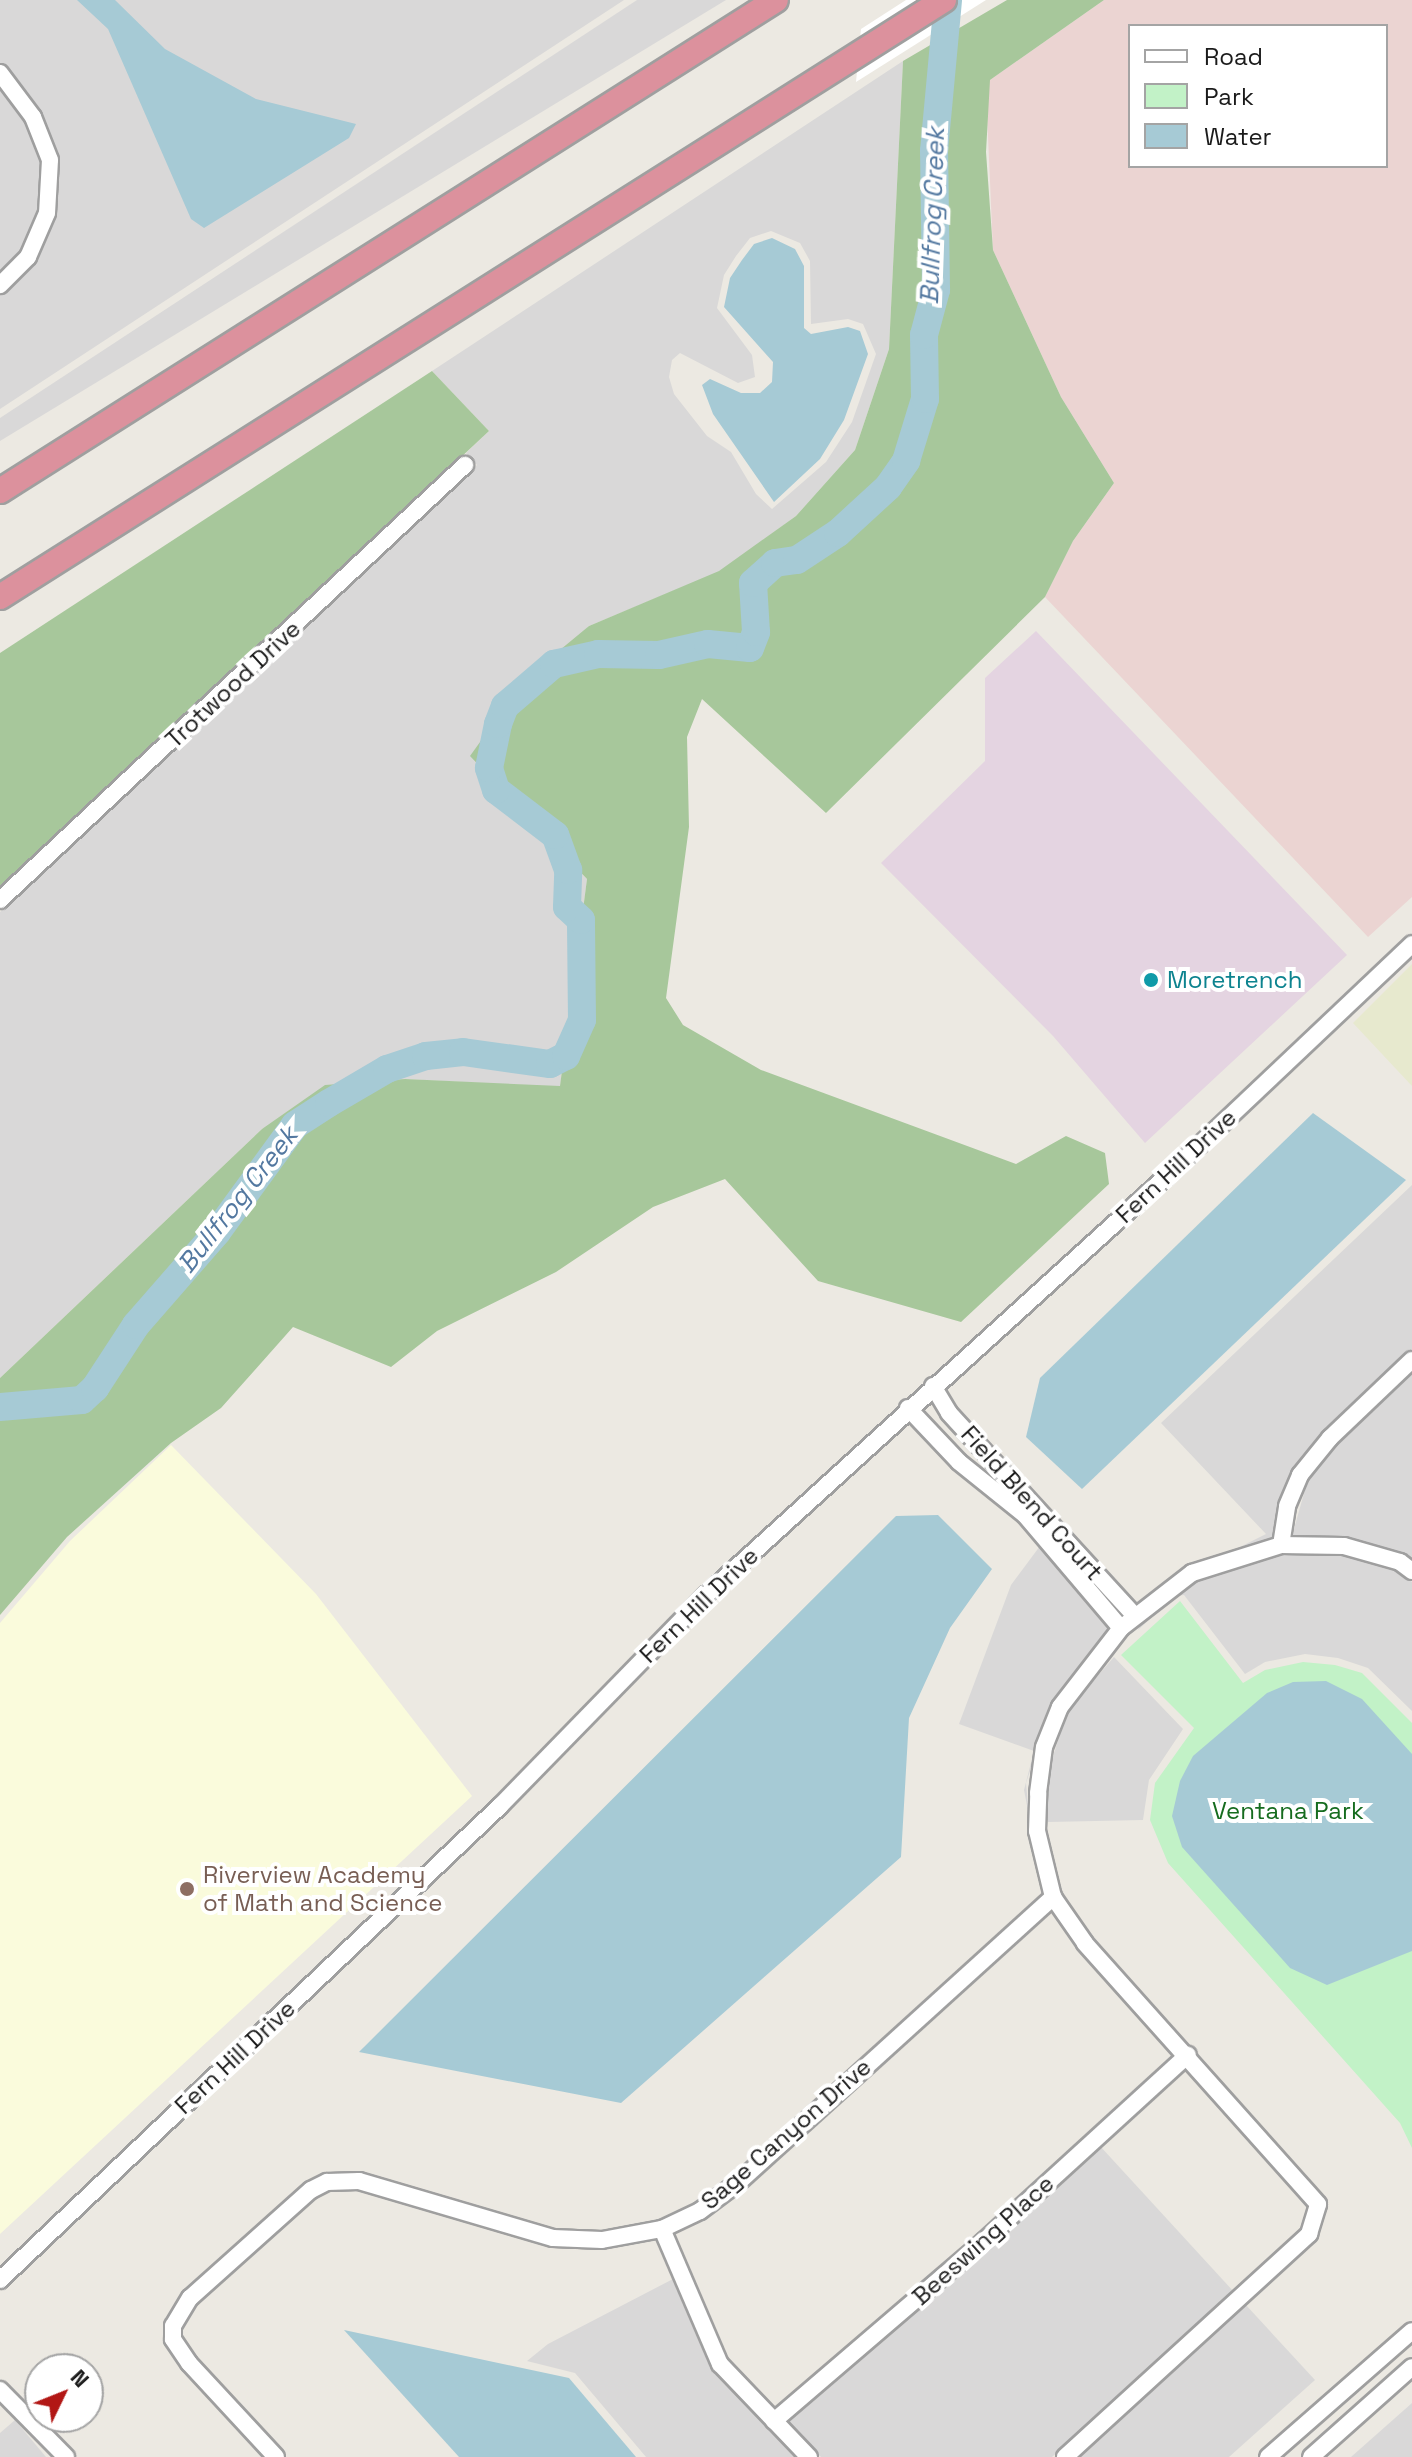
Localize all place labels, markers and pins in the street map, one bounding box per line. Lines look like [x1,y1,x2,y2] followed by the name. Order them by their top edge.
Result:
[1167,966,1303,994] place label: Moretrench
[1142,971,1160,989] marker: Moretrench
[203,1861,442,1917] place label: Riverview Academy of Math and Science
[178,1880,196,1898] marker: Riverview Academy of Math and Science

